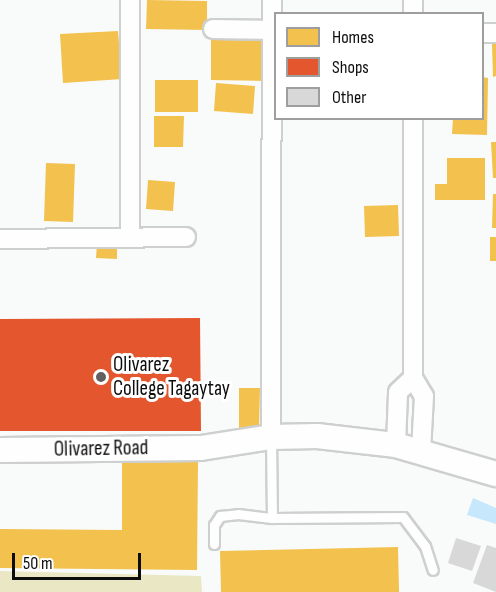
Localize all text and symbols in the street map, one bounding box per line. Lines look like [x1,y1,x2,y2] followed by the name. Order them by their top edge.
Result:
[274,12,484,120] legend
[332,27,374,48] text: Homes
[332,57,369,78] text: Shops
[332,87,366,108] text: Other
[113,352,230,402] place label: Olivarez College Tagaytay
[94,370,108,384] marker: Olivarez College Tagaytay
[54,436,148,462] street label: Olivarez Road
[15,541,144,579] scale bar
[23,553,53,574] text: 50 m

